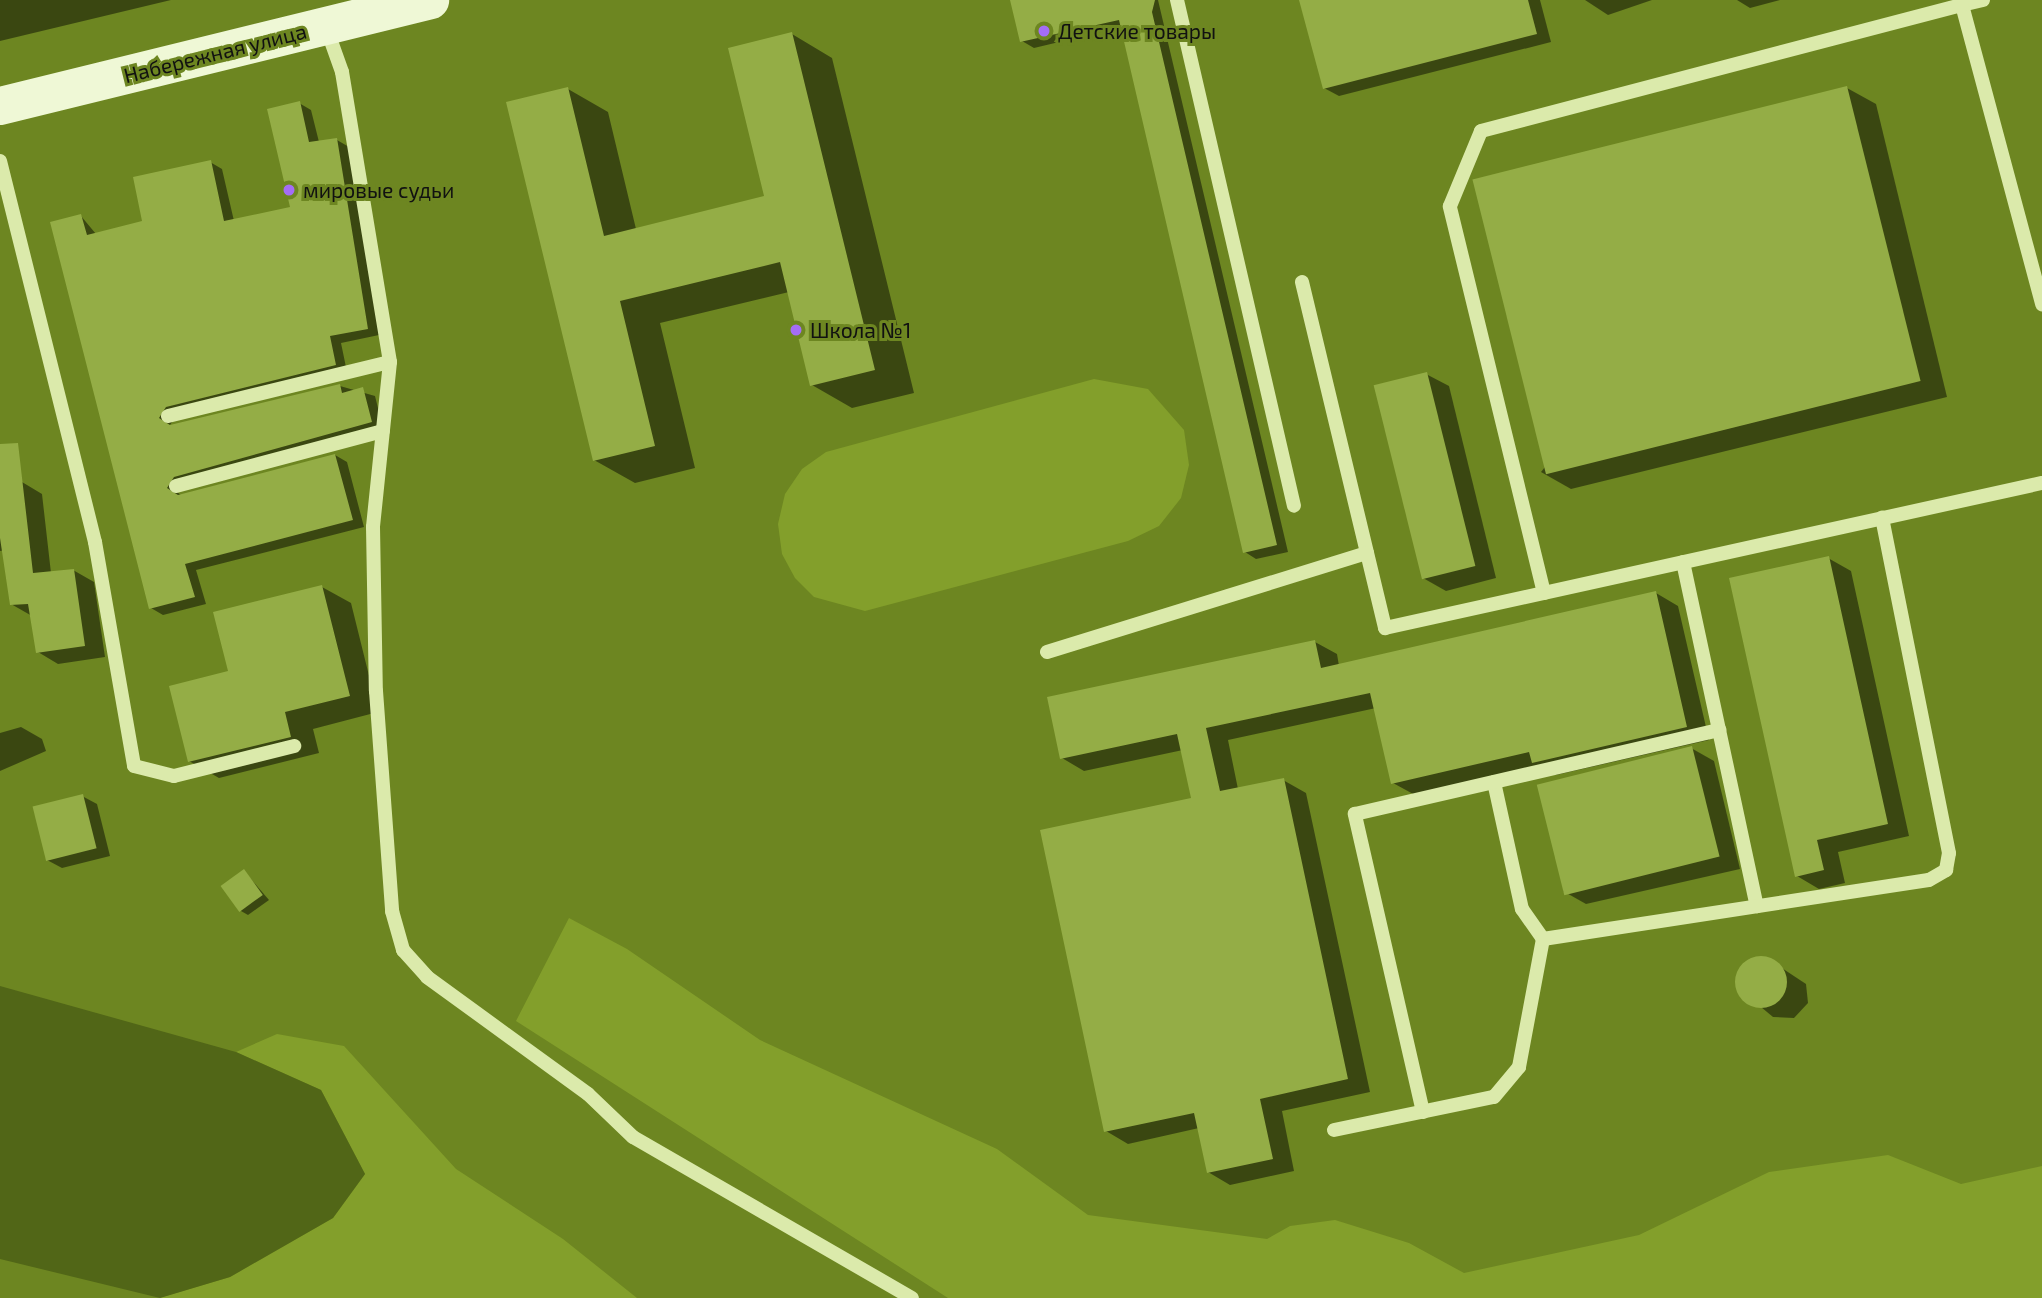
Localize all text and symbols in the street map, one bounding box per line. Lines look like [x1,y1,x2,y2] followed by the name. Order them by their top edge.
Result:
[121,18,309,88] street label: Набережная улица
[1058,18,1216,44] place label: Детские товары
[1036,23,1052,39] marker: Детские товары
[303,177,454,203] place label: мировые судьи
[281,182,297,198] marker: мировые судьи
[810,317,911,343] place label: Школа №1
[788,322,804,338] marker: Школа №1

